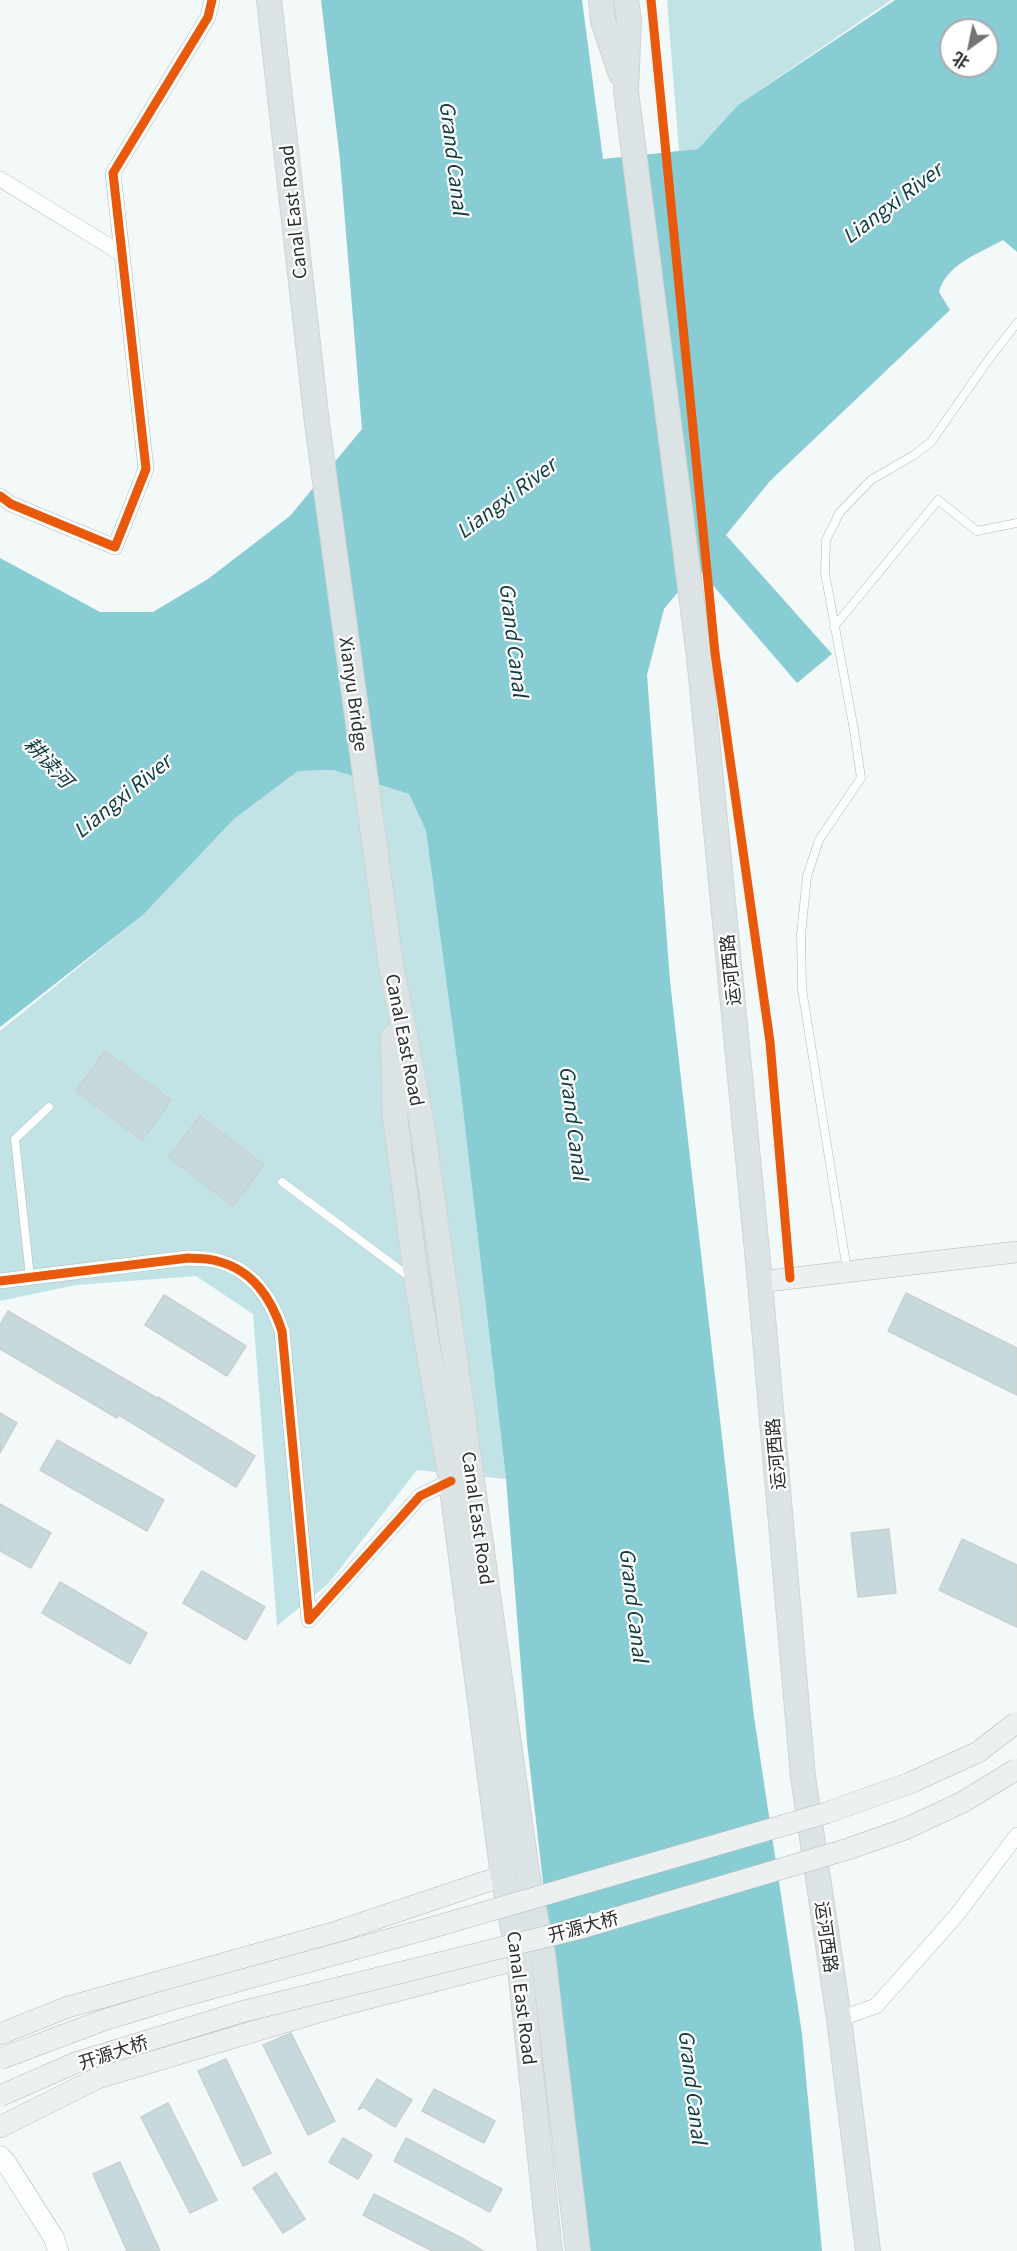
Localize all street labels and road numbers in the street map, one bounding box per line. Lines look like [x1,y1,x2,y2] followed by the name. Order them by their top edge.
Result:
[275,144,311,280] street label: Canal East Road
[335,635,373,753] street label: Xianyu Bridge
[715,933,745,1007] street label: 运河西路
[382,972,428,1108] street label: Canal East Road
[761,1417,789,1491] street label: 运河西路
[458,1450,498,1586] street label: Canal East Road
[811,1900,843,1974] street label: 运河西路
[545,1906,621,1946] street label: 开源大桥
[503,1930,541,2066] street label: Canal East Road
[75,2031,151,2073] street label: 开源大桥

